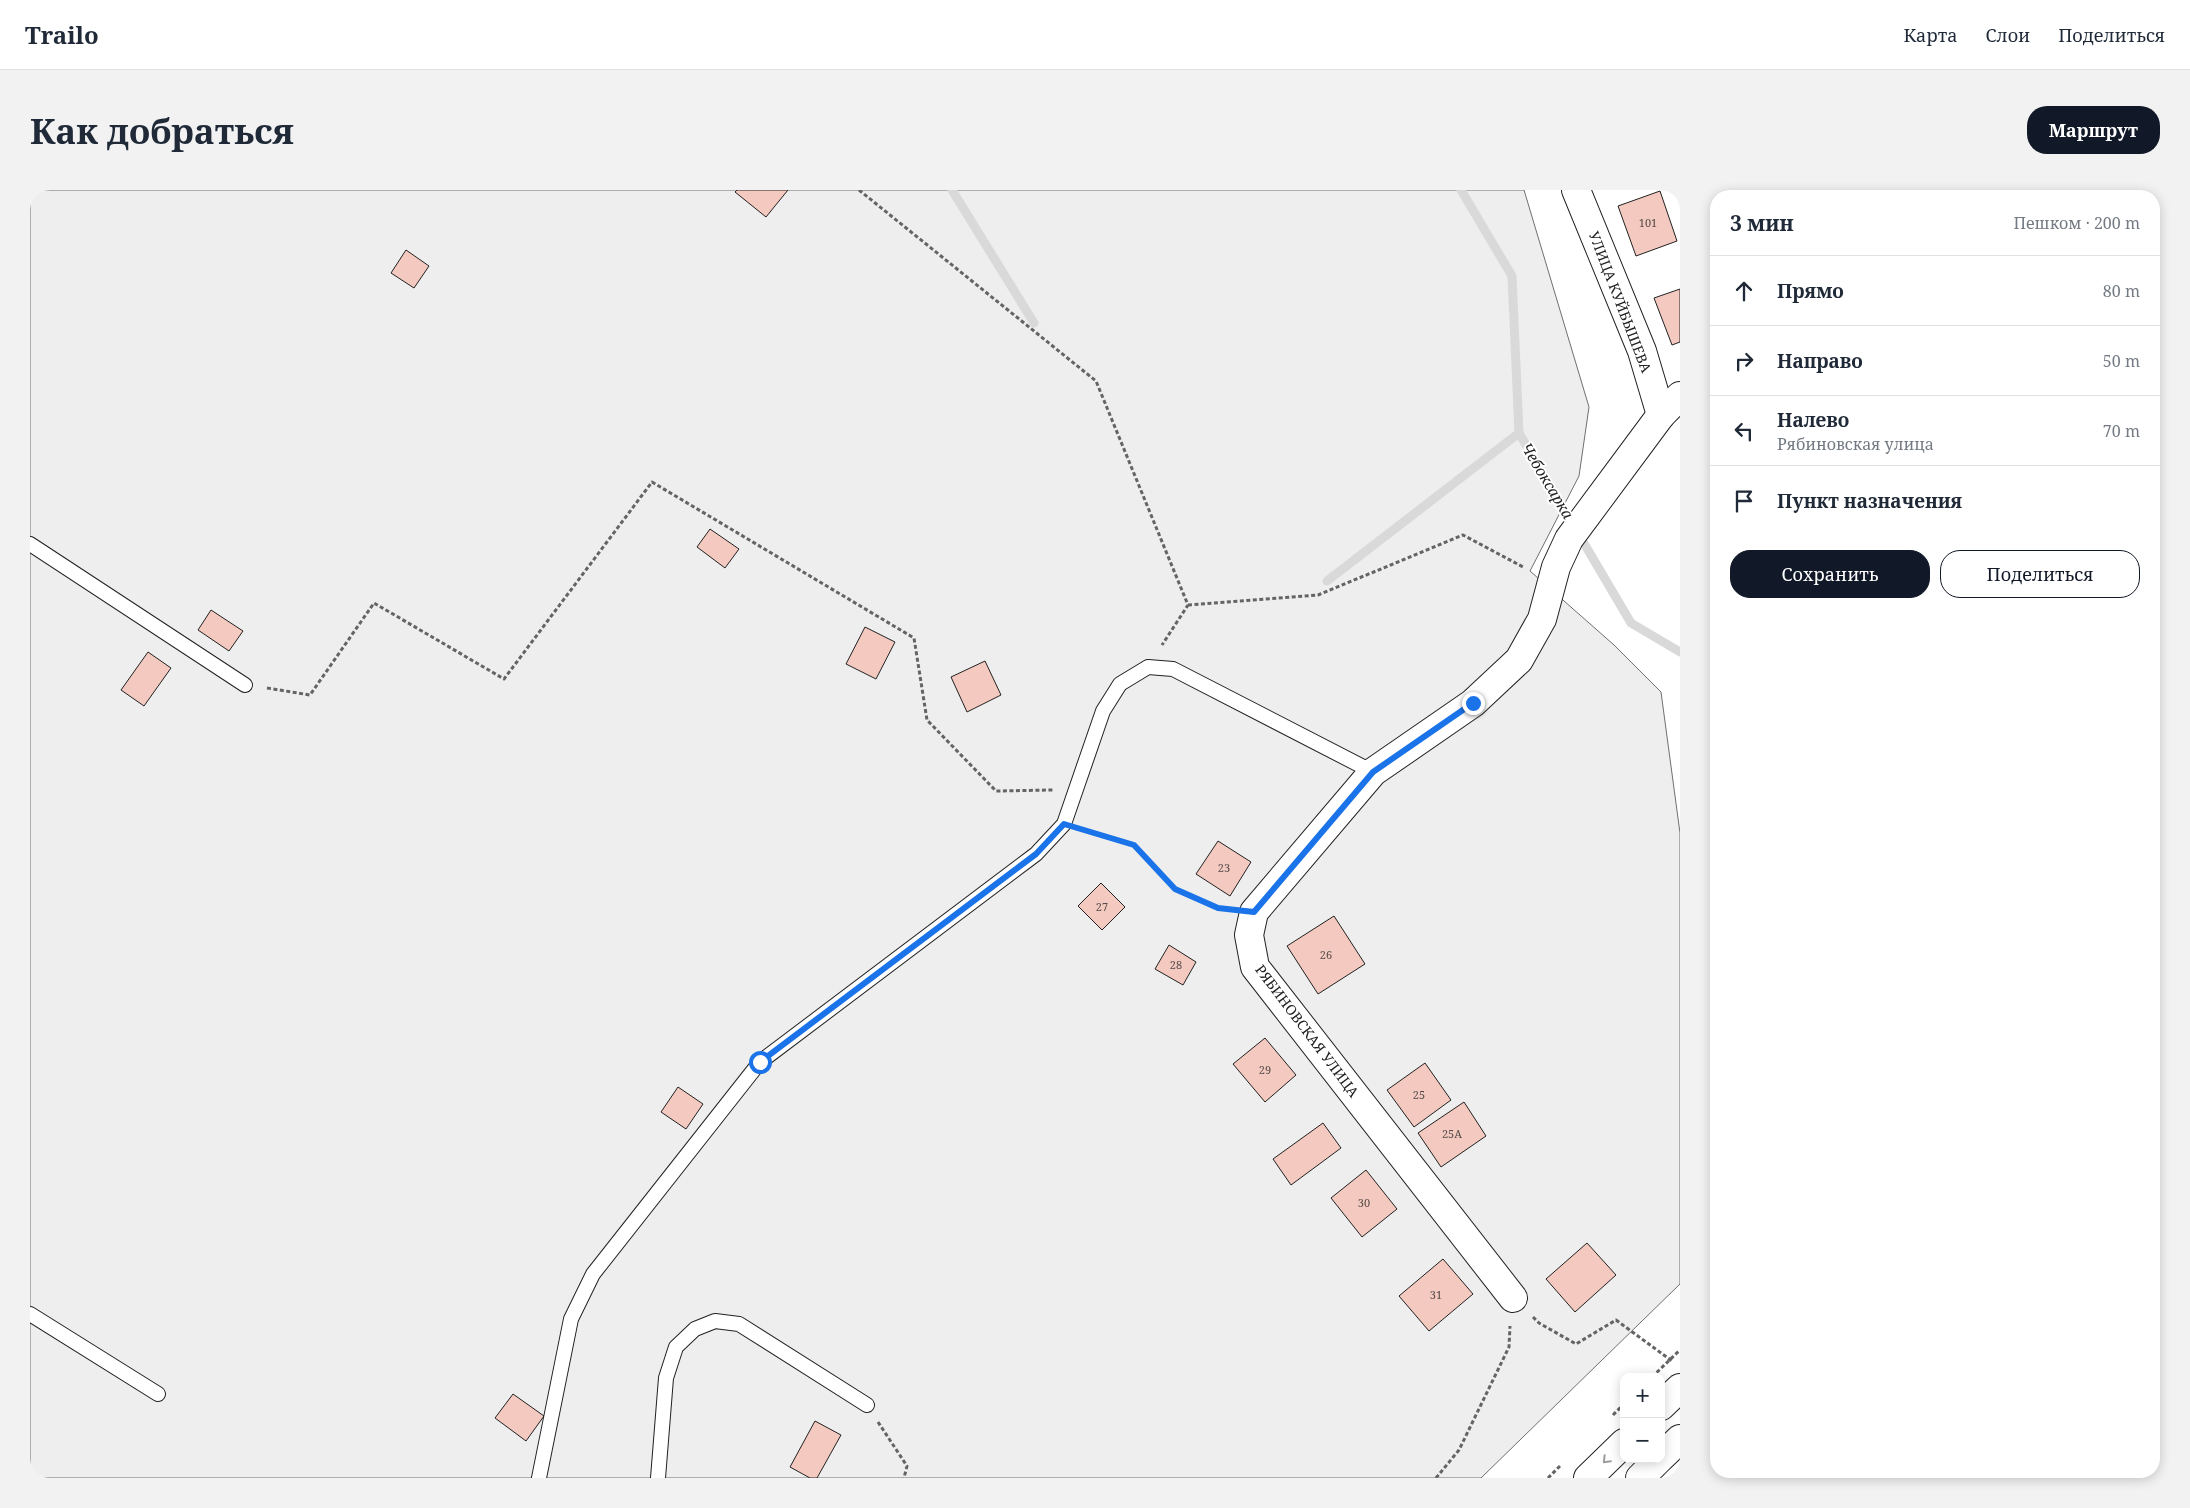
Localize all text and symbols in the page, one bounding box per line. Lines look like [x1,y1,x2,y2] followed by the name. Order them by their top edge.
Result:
[25,18,99,51] text: Trailo
[1903,23,1958,47] text: Карта
[1986,23,2030,47] text: Слои
[2058,23,2165,47] text: Поделиться
[2027,106,2160,154] button: Маршрут
[30,107,294,154] text: Как добраться
[1730,209,1794,237] text: 3 мин
[2013,212,2140,234] text: Пешком · 200 m
[1639,215,1657,230] house number: 101
[1585,228,1656,375] street label: УЛИЦА КУЙБЫШЕВА
[1730,277,1758,305] icon: ahead
[1777,278,1844,304] text: Прямо
[2103,280,2140,302] text: 80 m
[1730,347,1758,375] icon: right
[1777,348,1863,374] text: Направо
[2103,350,2140,372] text: 50 m
[1777,407,1849,433] text: Налево
[1730,417,1758,445] icon: left
[2103,420,2140,442] text: 70 m
[1777,433,1934,455] text: Рябиновская улица
[1517,439,1579,523] water label: Чебоксарка
[1730,487,1758,515] icon: arrive
[1777,488,1962,514] text: Пункт назначения
[1730,550,1930,598] button: Сохранить
[1940,550,2140,598] button: Поделиться
[1462,692,1485,715] route end
[1218,860,1230,875] house number: 23
[1096,899,1108,914] house number: 27
[1320,947,1332,962] house number: 26
[1170,957,1182,972] house number: 28
[1251,961,1364,1101] street label: РЯБИНОВСКАЯ УЛИЦА
[749,1051,772,1074] route start
[1259,1062,1271,1077] house number: 29
[1413,1087,1425,1102] house number: 25
[1442,1126,1462,1141] house number: 25А
[1358,1195,1370,1210] house number: 30
[1430,1287,1442,1302] house number: 31
[1620,1373,1665,1463] map controls
[1620,1373,1665,1418] button: +
[1620,1418,1665,1463] button: −
[1603,1455,1612,1464] one-way arrow

